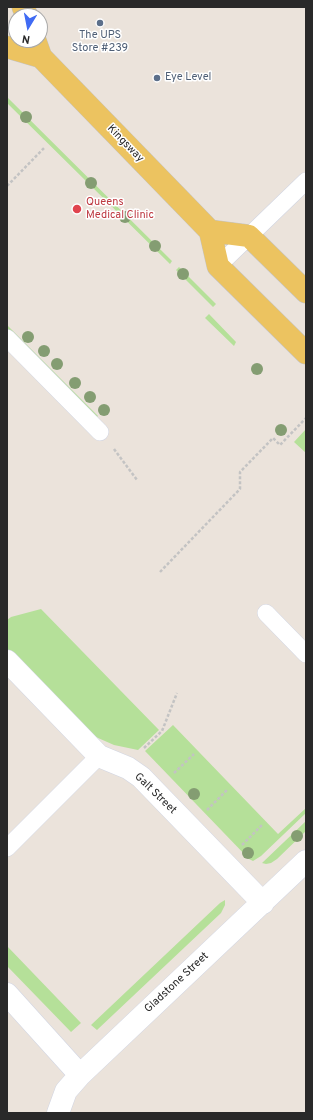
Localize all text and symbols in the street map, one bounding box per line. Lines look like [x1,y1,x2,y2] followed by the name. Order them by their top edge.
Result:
[8,8,48,48] north arrow
[95,18,105,28] marker: The UPS Store #239
[72,29,128,55] place label: The UPS Store #239
[21,31,31,46] text: N
[165,71,211,85] place label: Eye Level
[152,73,162,83] marker: Eye Level
[104,123,146,165] street label: Kingsway
[86,196,154,222] place label: Queens Medical Clinic
[71,203,83,215] marker: Queens Medical Clinic
[131,771,179,817] street label: Galt Street
[142,950,212,1016] street label: Gladstone Street

